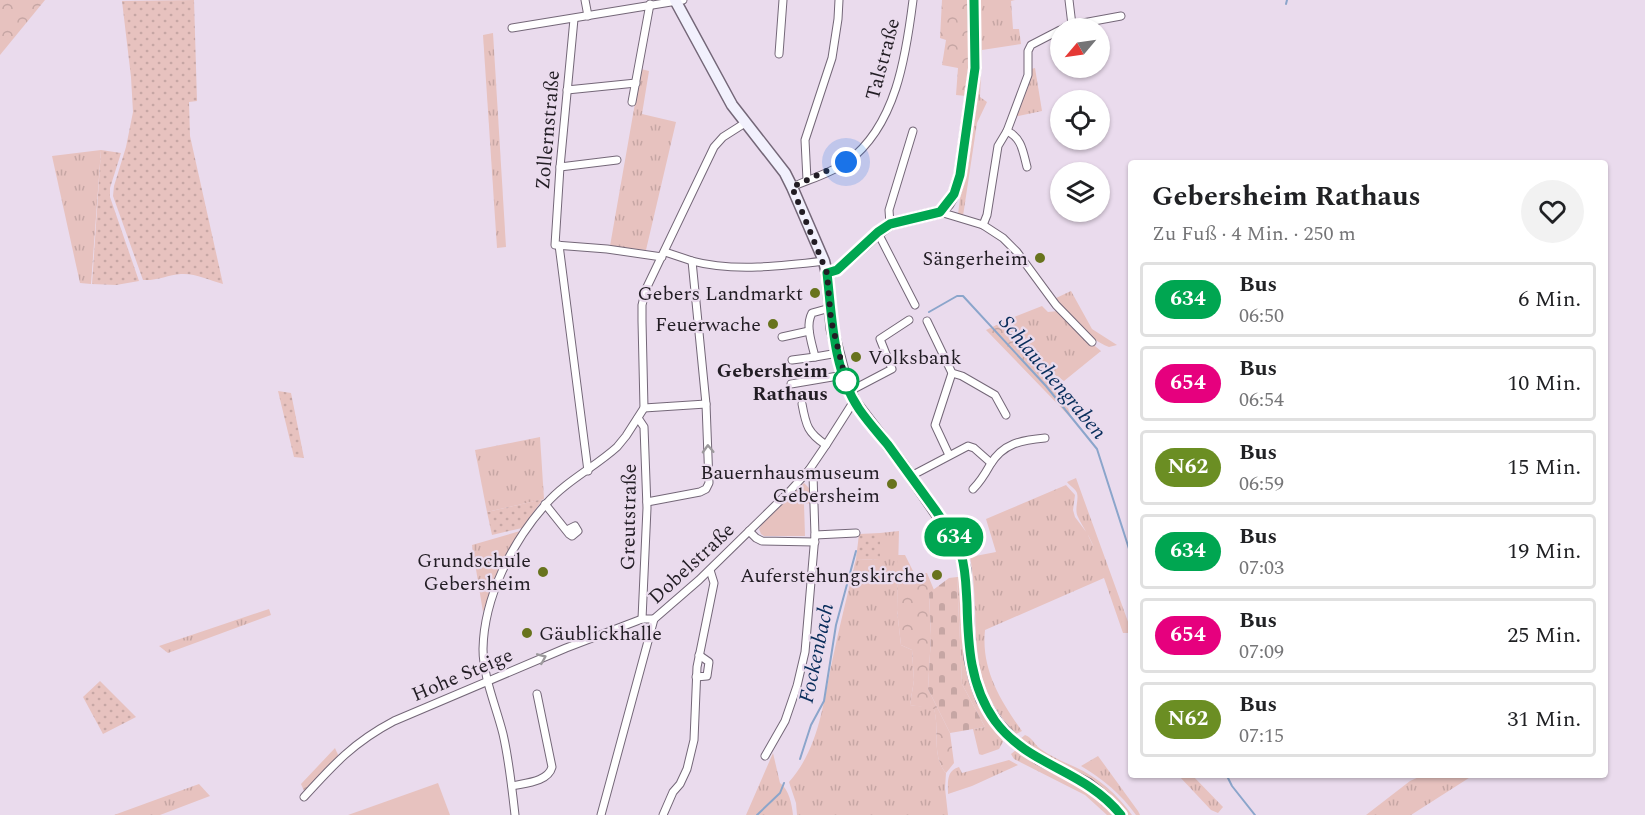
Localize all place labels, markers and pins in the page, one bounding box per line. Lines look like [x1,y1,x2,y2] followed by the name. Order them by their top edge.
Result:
[923,244,1028,274] place label: Sängerheim
[1033,251,1047,265] marker: Sängerheim
[638,279,803,309] place label: Gebers Landmarkt
[808,286,822,300] marker: Gebers Landmarkt
[655,310,761,340] place label: Feuerwache
[766,317,780,331] marker: Feuerwache
[868,343,962,373] place label: Volksbank
[849,350,863,364] marker: Volksbank
[717,356,828,409] place label: Gebersheim Rathaus
[833,368,859,394] marker: Gebersheim Rathaus
[700,458,880,511] place label: Bauernhausmuseum Gebersheim
[885,477,899,491] marker: Bauernhausmuseum Gebersheim
[417,546,531,599] place label: Grundschule Gebersheim
[740,561,925,591] place label: Auferstehungskirche
[536,565,550,579] marker: Grundschule Gebersheim
[930,568,944,582] marker: Auferstehungskirche
[539,619,662,649] place label: Gäublickhalle
[520,626,534,640] marker: Gäublickhalle

